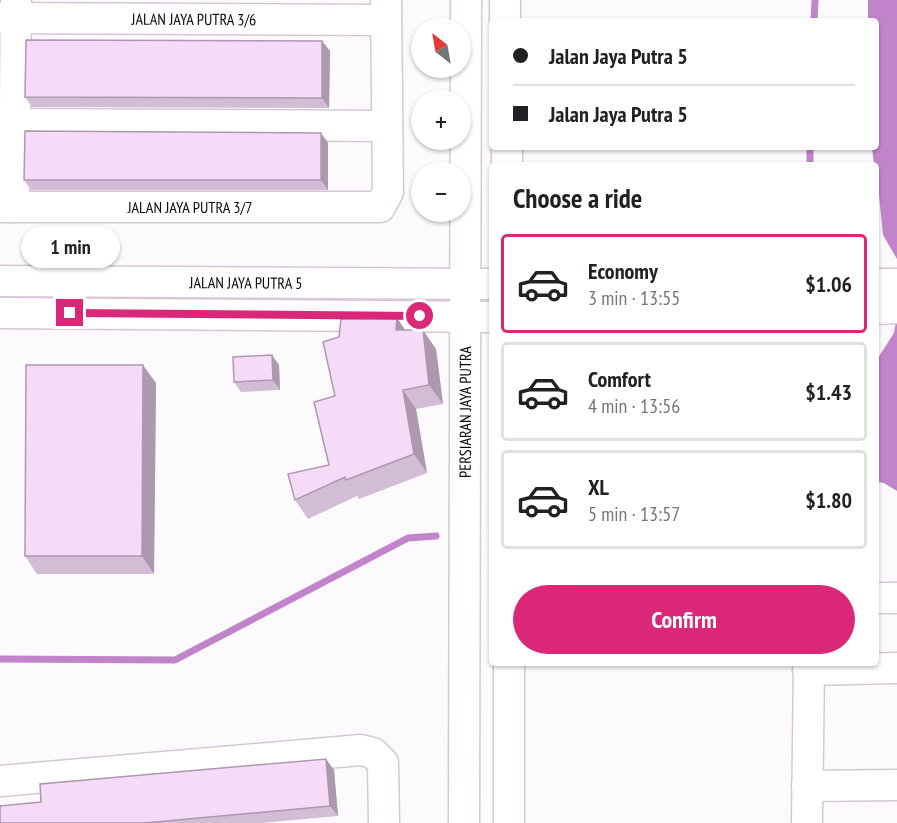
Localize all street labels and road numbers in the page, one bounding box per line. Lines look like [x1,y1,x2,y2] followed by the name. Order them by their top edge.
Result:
[131,9,256,29] street label: JALAN JAYA PUTRA 3/6
[127,197,252,217] street label: JALAN JAYA PUTRA 3/7
[189,272,302,293] street label: JALAN JAYA PUTRA 5
[455,346,475,478] street label: PERSIARAN JAYA PUTRA

